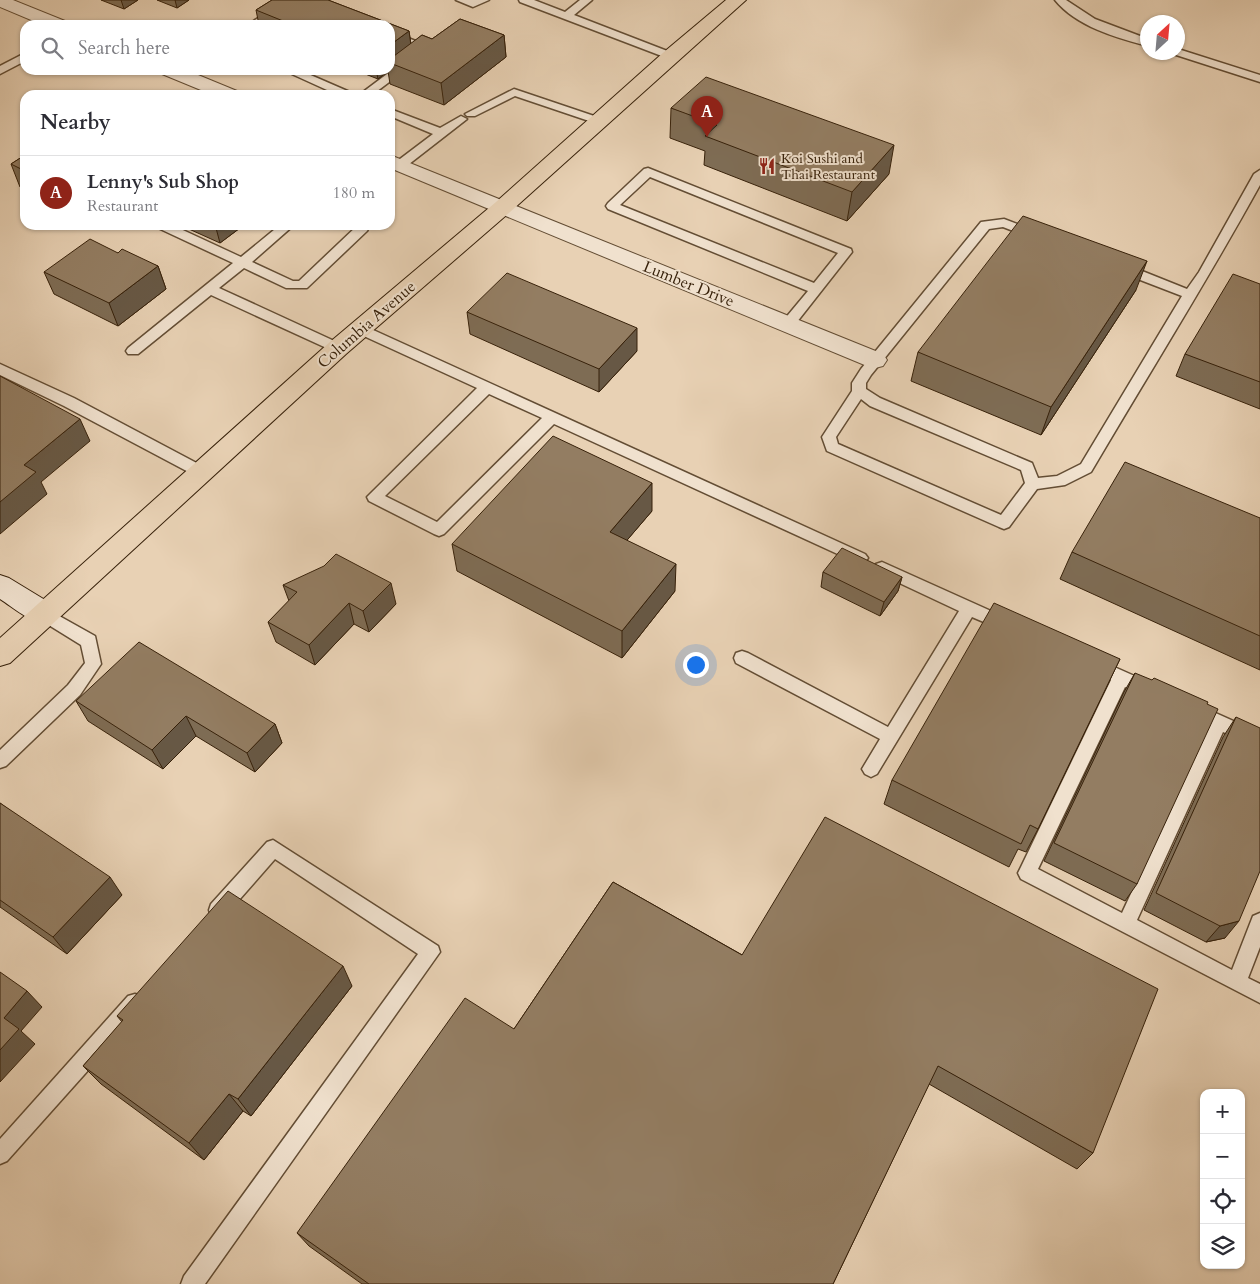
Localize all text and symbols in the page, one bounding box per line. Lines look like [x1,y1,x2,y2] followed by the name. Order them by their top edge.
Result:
[1140,15,1185,60] north arrow
[20,20,395,75] search box
[38,34,66,62] icon: search
[78,35,170,61] text: Search here
[691,96,723,137] pin: A
[40,108,111,137] text: Nearby
[781,149,876,184] place label: Koi Sushi and Thai Restaurant
[757,156,777,176] restaurant icon: Koi Sushi and Thai Restaurant
[87,169,239,195] text: Lenny's Sub Shop
[50,182,62,204] text: A
[333,182,375,204] text: 180 m
[87,195,158,217] text: Restaurant
[640,256,738,312] street label: Lumber Drive
[313,276,420,374] street label: Columbia Avenue
[683,652,709,678] your location
[1200,1089,1245,1269] map controls
[1200,1089,1245,1134] button: +
[1200,1134,1245,1179] button: −
[1200,1179,1245,1224] button: locate
[1200,1224,1245,1269] button: layers

